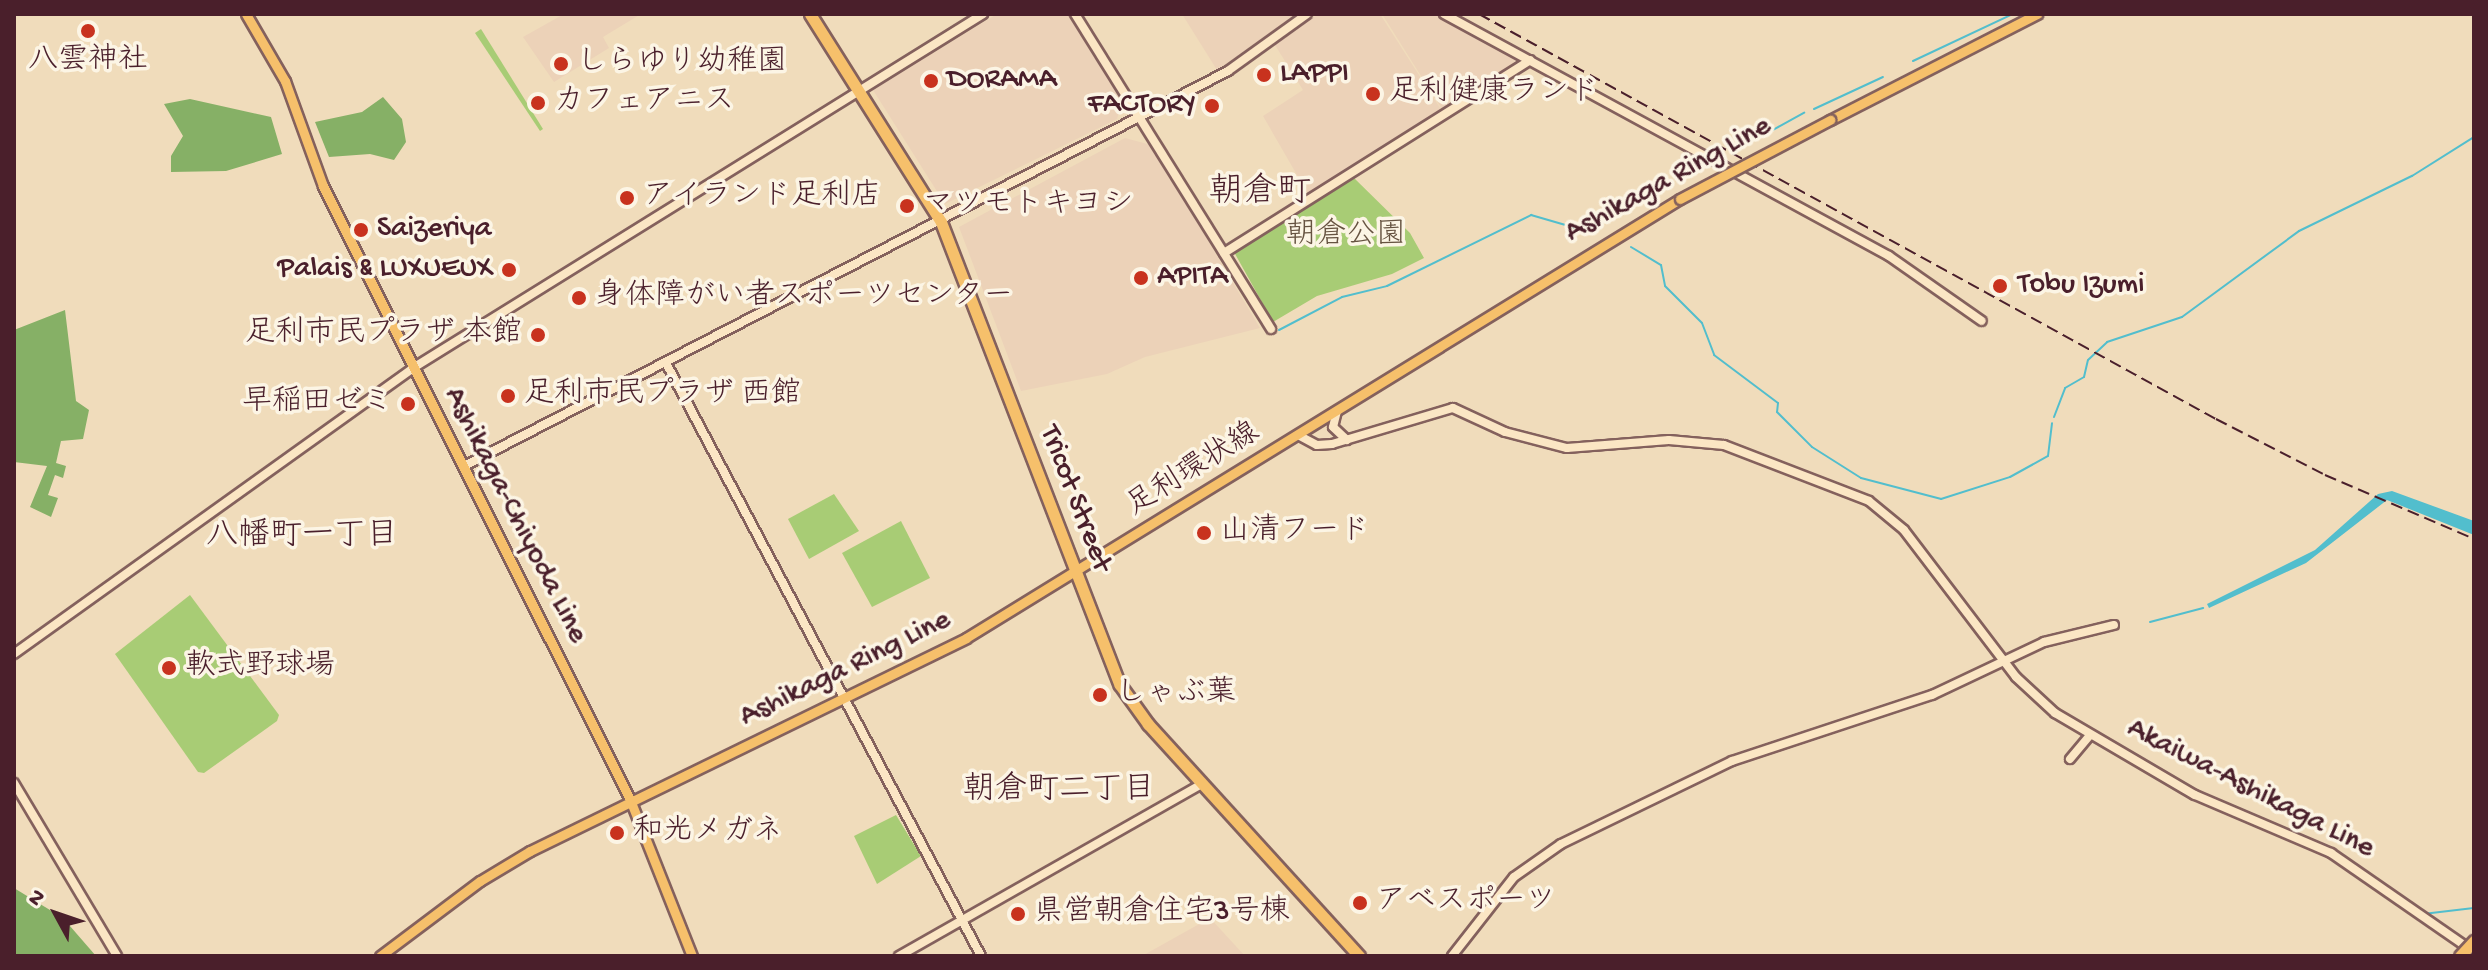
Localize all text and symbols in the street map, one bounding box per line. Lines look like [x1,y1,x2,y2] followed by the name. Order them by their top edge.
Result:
[79,22,97,40] marker: 八雲神社
[28,44,148,80] place label: 八雲神社
[577,46,787,82] place label: しらゆり幼稚園
[552,55,570,73] marker: しらゆり幼稚園
[1280,57,1349,93] place label: LAPPI
[947,63,1057,99] place label: DORAMA
[1255,66,1273,84] marker: LAPPI
[922,72,940,90] marker: DORAMA
[1389,76,1599,112] place label: 足利健康ランド
[554,85,734,121] place label: カフェアニス
[1364,85,1382,103] marker: 足利健康ランド
[1087,88,1196,124] place label: FACTORY
[529,94,547,112] marker: カフェアニス
[1203,97,1221,115] marker: FACTORY
[1560,109,1778,253] street label: Ashikaga Ring Line
[1209,175,1311,215] district label: 朝倉町
[643,180,883,216] place label: アイランド足利店
[923,188,1133,224] place label: マツモトキヨシ
[618,189,636,207] marker: アイランド足利店
[898,197,916,215] marker: マツモトキヨシ
[377,212,491,248] place label: Saizeriya
[1286,219,1406,255] park label: 朝倉公園
[352,221,370,239] marker: Saizeriya
[278,252,493,288] place label: Palais & LUXUEUX
[1157,260,1228,296] place label: APITA
[500,261,518,279] marker: Palais & LUXUEUX
[2018,268,2144,304] place label: Tobu Izumi
[1132,269,1150,287] marker: APITA
[1989,275,2011,297] marker: Tobu Izumi
[595,280,1015,316] place label: 身体障がい者スポーツセンター
[570,289,588,307] marker: 身体障がい者スポーツセンター
[245,317,522,353] place label: 足利市民プラザ 本館
[529,326,547,344] marker: 足利市民プラザ 本館
[524,378,801,414] place label: 足利市民プラザ 西館
[434,382,594,650] street label: Ashikaga-Chiyoda Line
[242,386,392,422] place label: 早稲田ゼミ
[499,387,517,405] marker: 足利市民プラザ 西館
[399,395,417,413] marker: 早稲田ゼミ
[1121,416,1267,526] street label: 足利環状線
[1030,421,1118,577] street label: Tricot Street
[1220,515,1369,551] place label: 山清フード
[206,518,398,556] district label: 八幡町一丁目
[1195,524,1213,542] marker: 山清フード
[735,603,957,737] street label: Ashikaga Ring Line
[185,650,335,686] place label: 軟式野球場
[160,659,178,677] marker: 軟式野球場
[1116,677,1236,713] place label: しゃぶ葉
[1091,686,1109,704] marker: しゃぶ葉
[2120,712,2380,868] street label: Akaiwa-Ashikaga Line
[963,772,1155,810] district label: 朝倉町二丁目
[633,815,783,851] place label: 和光メガネ
[608,824,626,842] marker: 和光メガネ
[16,874,96,954] north arrow
[23,885,52,912] text: N
[1376,885,1556,921] place label: アベスポーツ
[1351,894,1369,912] marker: アベスポーツ
[1034,896,1290,932] place label: 県営朝倉住宅3号棟
[1009,905,1027,923] marker: 県営朝倉住宅3号棟

